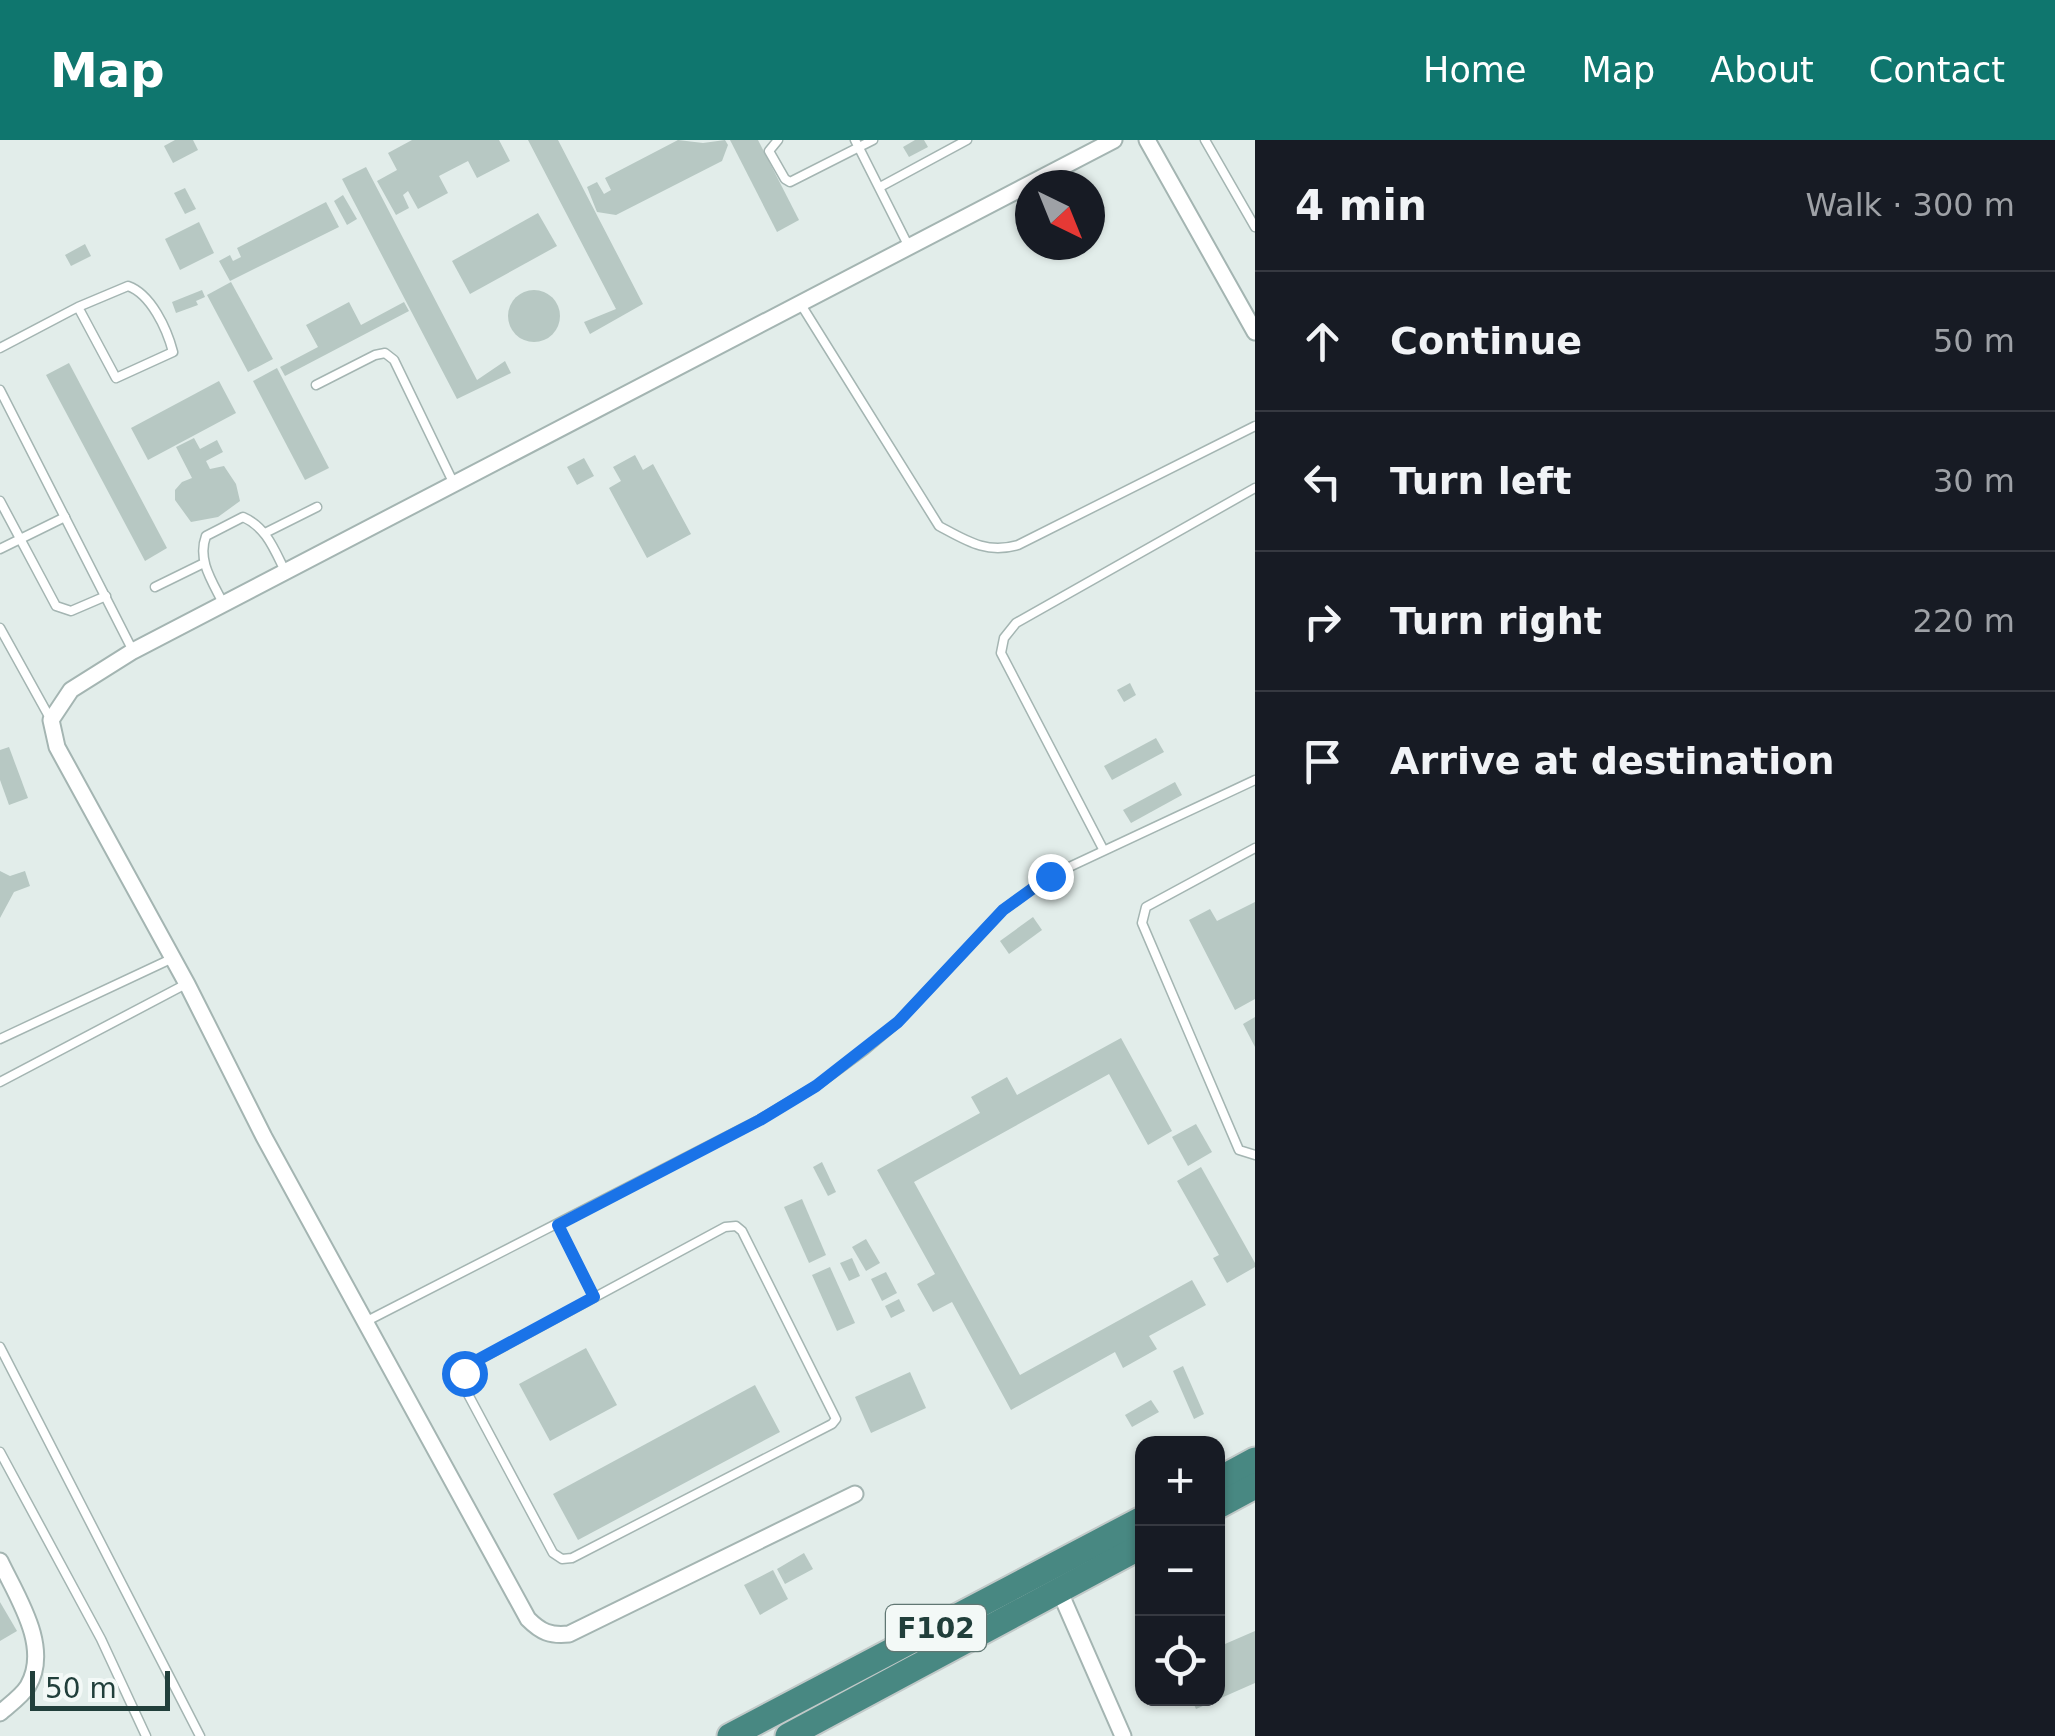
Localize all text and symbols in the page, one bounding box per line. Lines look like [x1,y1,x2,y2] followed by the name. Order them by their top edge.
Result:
[50,42,165,98] text: Map
[1423,50,1526,90] text: Home
[1581,50,1655,90] text: Map
[1710,50,1814,90] text: About
[1869,50,2005,90] text: Contact
[1015,170,1105,260] north arrow
[1295,181,1427,230] text: 4 min
[1805,186,2015,224] text: Walk · 300 m
[1295,314,1350,369] icon: ahead
[1390,319,1582,363] text: Continue
[1933,322,2015,360] text: 50 m
[1295,454,1350,509] icon: left
[1390,459,1571,503] text: Turn left
[1933,462,2015,500] text: 30 m
[1295,594,1350,649] icon: right
[1390,599,1602,643] text: Turn right
[1913,602,2015,640] text: 220 m
[1295,734,1350,789] icon: arrive
[1390,739,1835,783] text: Arrive at destination
[1028,854,1074,900] route end
[442,1351,488,1397] route start
[1135,1436,1225,1706] map controls
[1135,1436,1225,1526] button: +
[1135,1526,1225,1616] button: −
[886,1605,986,1651] road number: F102
[1135,1616,1225,1706] button: locate
[30,1666,170,1710] scale bar
[45,1672,117,1705] text: 50 m

